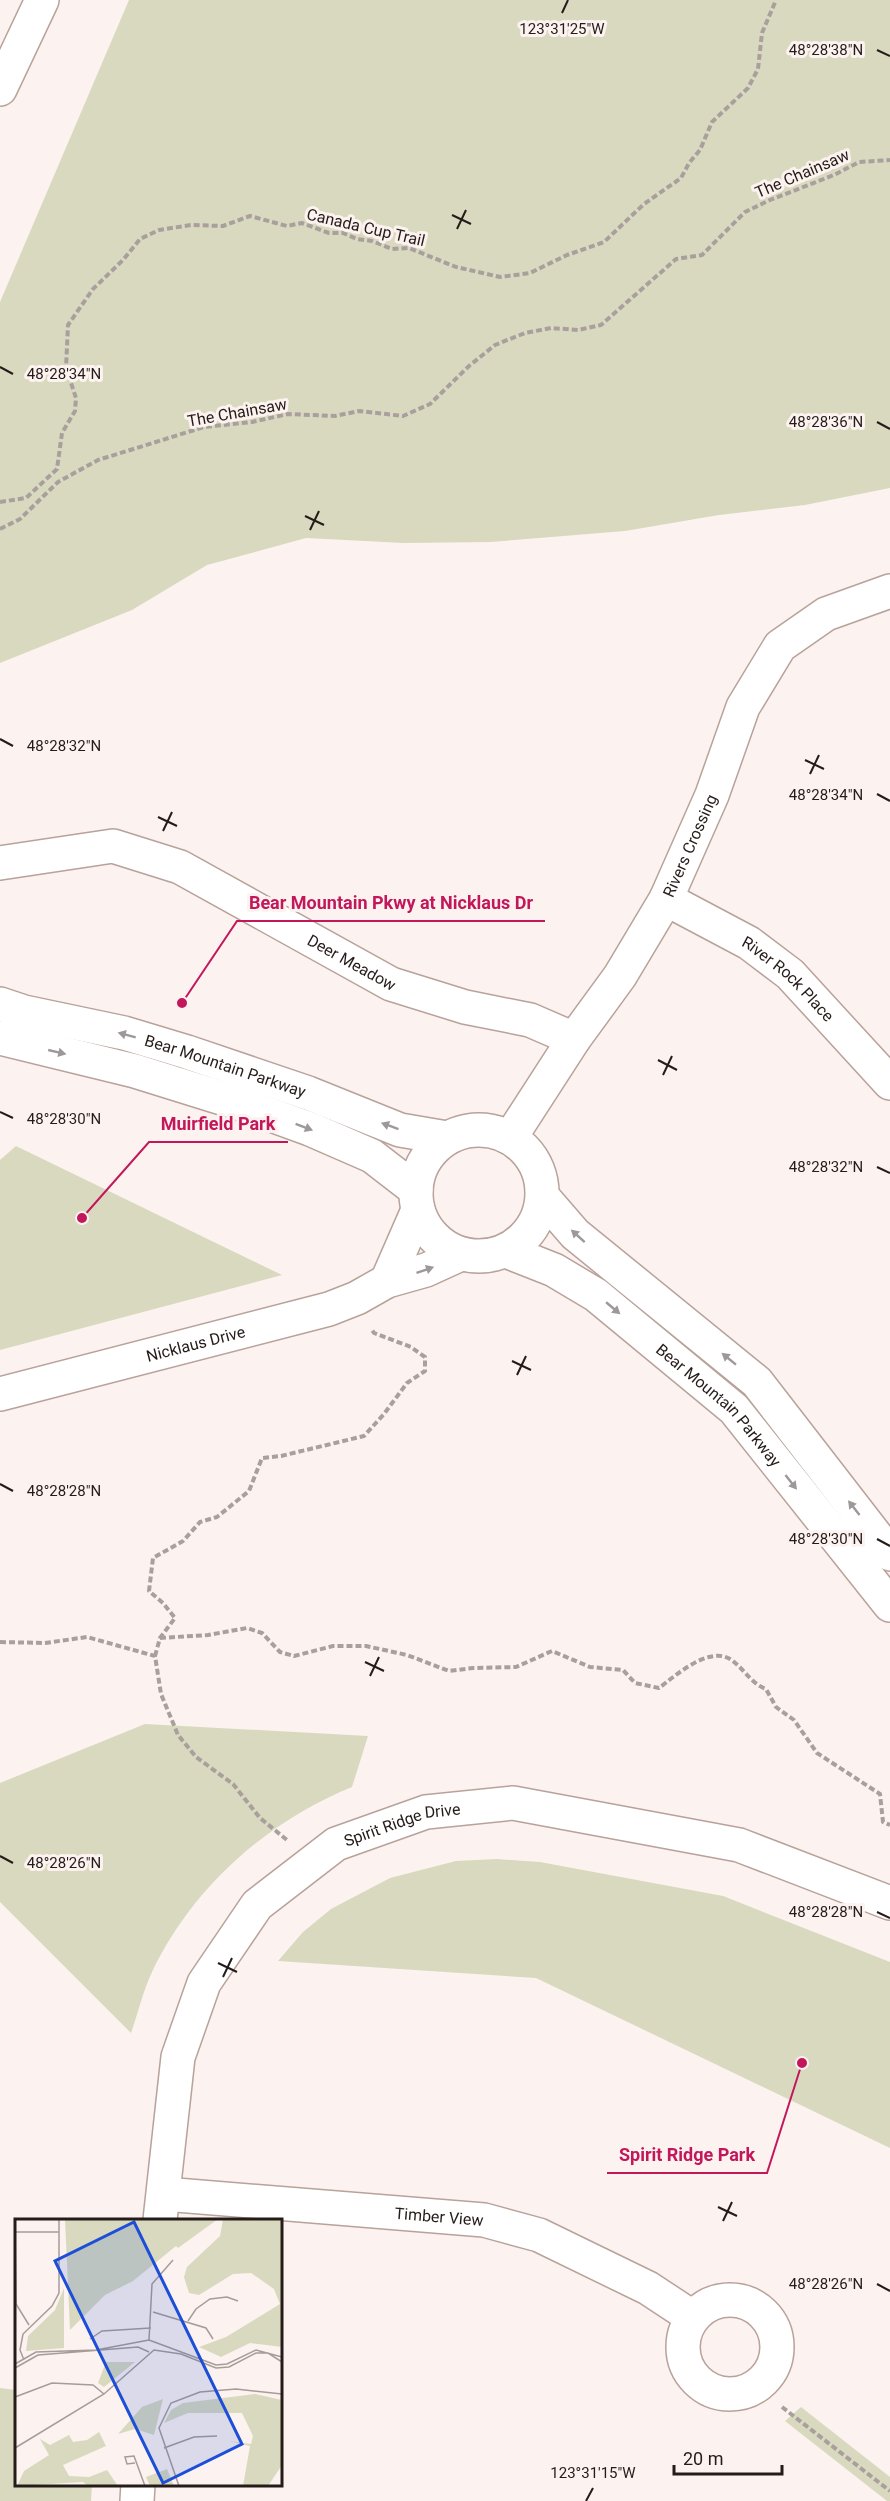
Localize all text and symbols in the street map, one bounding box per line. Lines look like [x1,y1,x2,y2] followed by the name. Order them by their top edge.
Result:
[519,20,605,38] text: 123°31'25"W
[789,41,863,59] text: 48°28'38"N
[752,145,852,202] street label: The Chainsaw
[305,205,427,250] street label: Canada Cup Trail
[27,365,101,383] text: 48°28'34"N
[186,394,288,431] street label: The Chainsaw
[789,413,863,431] text: 48°28'36"N
[27,737,101,755] text: 48°28'32"N
[789,786,863,804] text: 48°28'34"N
[659,791,721,900] street label: Rivers Crossing
[237,885,545,921] callout: Bear Mountain Pkwy at Nicklaus Dr
[249,892,533,913] text: Bear Mountain Pkwy at Nicklaus Dr
[304,931,399,995] street label: Deer Meadow
[739,932,838,1026] street label: River Rock Place
[118,1029,136,1039] one-way arrow
[142,1031,309,1102] street label: Bear Mountain Parkway
[48,1048,66,1058] one-way arrow
[149,1106,288,1142] callout: Muirfield Park
[27,1110,101,1128] text: 48°28'30"N
[161,1113,276,1134] text: Muirfield Park
[381,1121,399,1131] one-way arrow
[295,1122,313,1132] one-way arrow
[789,1158,863,1176] text: 48°28'32"N
[571,1229,586,1243] one-way arrow
[416,1264,434,1274] one-way arrow
[605,1302,621,1315] one-way arrow
[144,1322,247,1366] street label: Nicklaus Drive
[652,1340,785,1471] street label: Bear Mountain Parkway
[722,1354,737,1366] one-way arrow
[785,1474,798,1490] one-way arrow
[27,1482,101,1500] text: 48°28'28"N
[848,1500,861,1516] one-way arrow
[789,1530,863,1548] text: 48°28'30"N
[341,1800,461,1850] street label: Spirit Ridge Drive
[27,1854,101,1872] text: 48°28'26"N
[789,1903,863,1921] text: 48°28'28"N
[607,2137,767,2173] callout: Spirit Ridge Park
[619,2144,755,2165] text: Spirit Ridge Park
[394,2204,484,2230] street label: Timber View
[15,2219,282,2486] inset map
[789,2275,863,2293] text: 48°28'26"N
[674,2438,782,2476] scale bar
[683,2448,723,2469] text: 20 m
[550,2464,636,2482] text: 123°31'15"W

